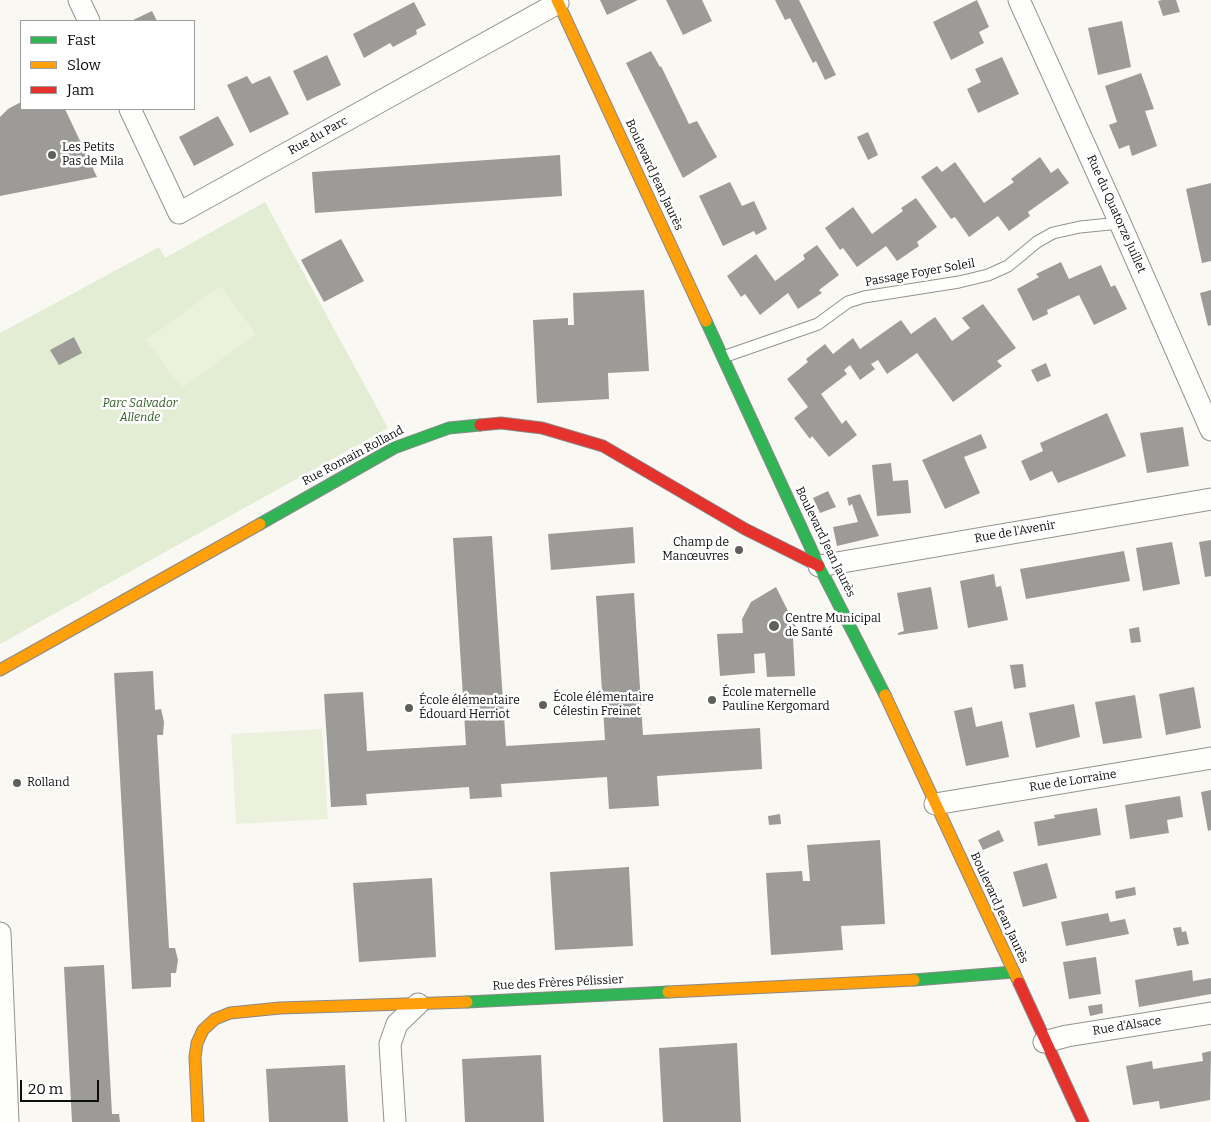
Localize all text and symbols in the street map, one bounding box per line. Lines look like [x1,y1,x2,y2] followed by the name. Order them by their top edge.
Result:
[20,20,195,110] legend
[67,31,96,49] text: Fast
[67,56,101,74] text: Slow
[67,81,94,99] text: Jam
[286,114,350,158] street label: Rue du Parc
[622,117,686,233] street label: Boulevard Jean Jaurès
[62,141,124,169] place label: Les Petits Pas de Mila
[46,149,58,161] marker: Les Petits Pas de Mila
[1083,153,1149,275] street label: Rue du Quatorze Juillet
[864,256,976,290] street label: Passage Foyer Soleil
[103,397,177,425] park label: Parc Salvador Allende
[300,423,406,489] street label: Rue Romain Rolland
[792,485,858,599] street label: Boulevard Jean Jaurès
[973,518,1057,546] street label: Rue de l'Avenir
[662,536,729,564] place label: Champ de Manœuvres
[733,544,745,556] marker: Champ de Manœuvres
[785,612,881,640] place label: Centre Municipal de Santé
[767,619,781,633] marker: Centre Municipal de Santé
[722,686,830,714] place label: École maternelle Pauline Kergomard
[553,691,654,719] place label: École élémentaire Célestin Freinet
[419,694,520,722] place label: École élémentaire Édouard Herriot
[706,694,718,706] marker: École maternelle Pauline Kergomard
[537,699,549,711] marker: École élémentaire Célestin Freinet
[403,702,415,714] marker: École élémentaire Édouard Herriot
[1028,767,1118,795] street label: Rue de Lorraine
[27,776,70,790] place label: Rolland
[11,777,23,789] marker: Rolland
[967,850,1031,966] street label: Boulevard Jean Jaurès
[492,972,624,994] street label: Rue des Frères Pélissier
[1092,1013,1162,1039] street label: Rue d'Alsace
[22,1070,101,1102] scale bar
[28,1080,63,1098] text: 20 m

